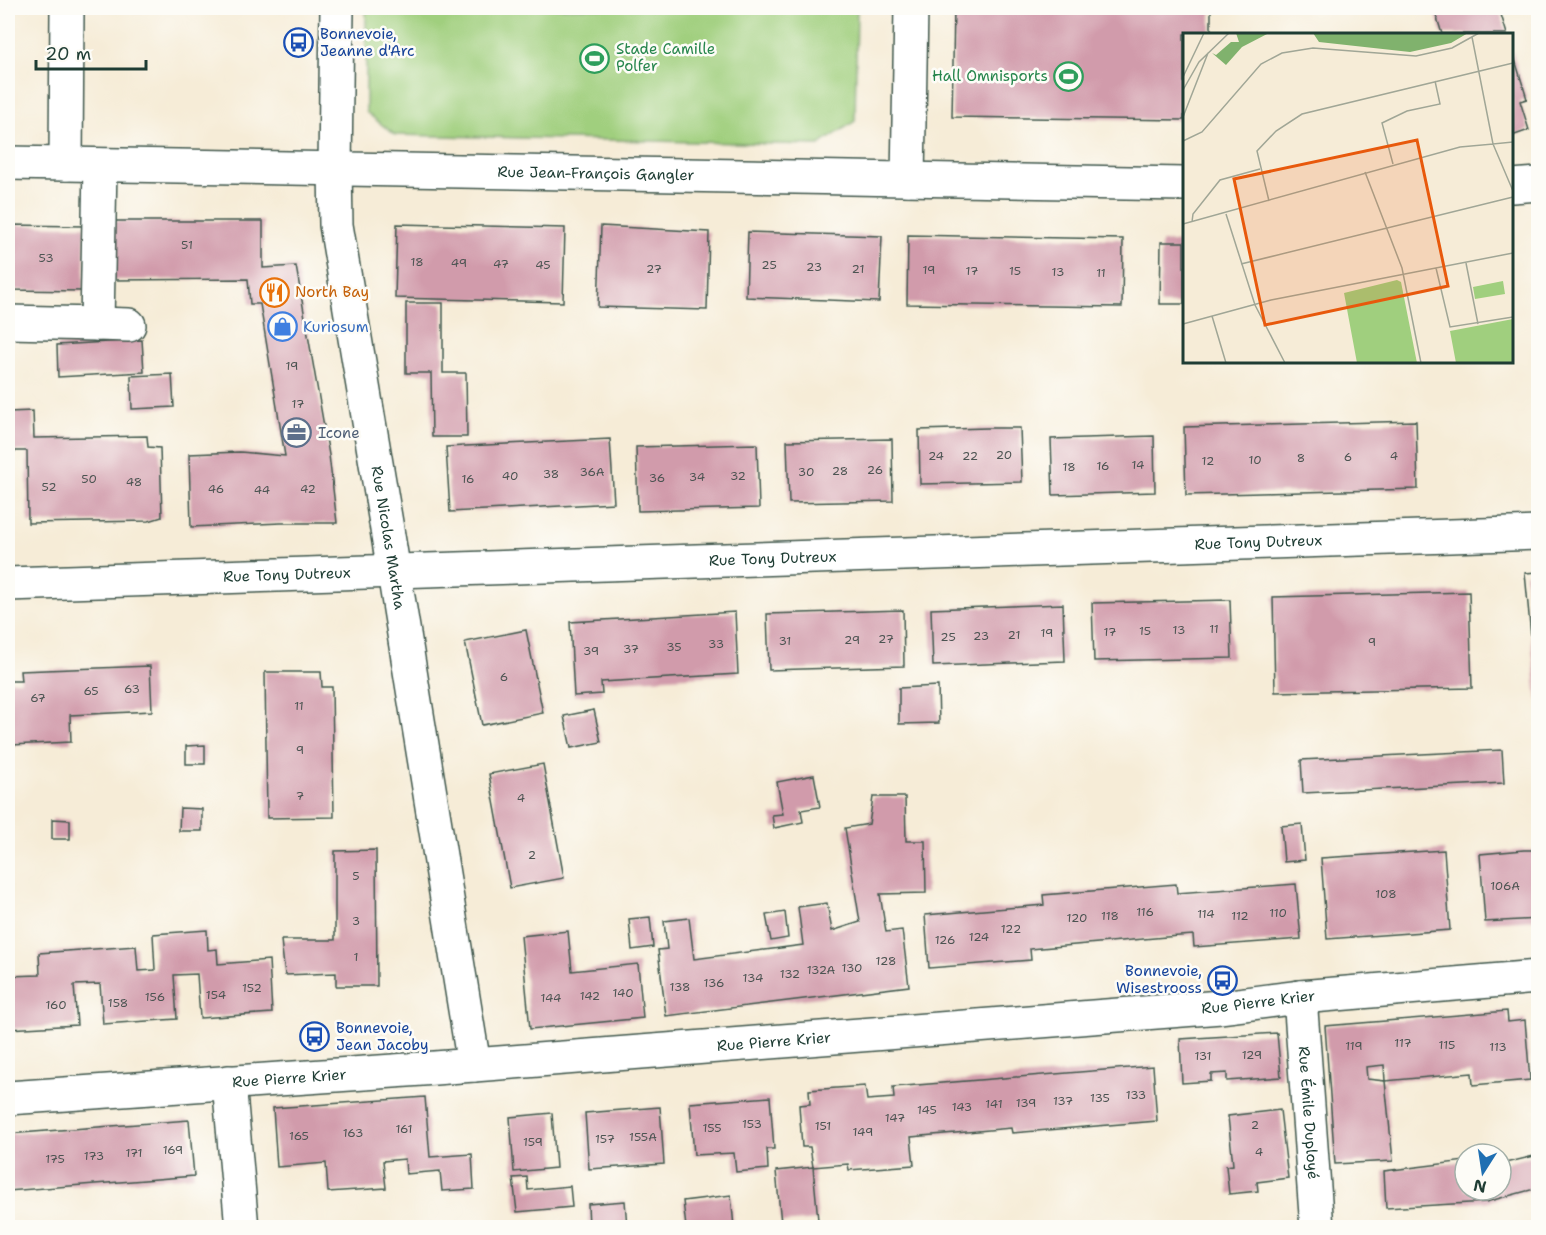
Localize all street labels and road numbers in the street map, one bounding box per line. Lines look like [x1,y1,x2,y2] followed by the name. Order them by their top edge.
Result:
[497,162,695,185] street label: Rue Jean-François Gangler
[367,464,410,612] street label: Rue Nicolas Martha
[1194,530,1323,554] street label: Rue Tony Dutreux
[708,546,837,571] street label: Rue Tony Dutreux
[223,563,351,587] street label: Rue Tony Dutreux
[1201,986,1316,1018] street label: Rue Pierre Krier
[716,1027,832,1056] street label: Rue Pierre Krier
[1294,1045,1323,1180] street label: Rue Émile Duployé
[231,1064,347,1092] street label: Rue Pierre Krier

